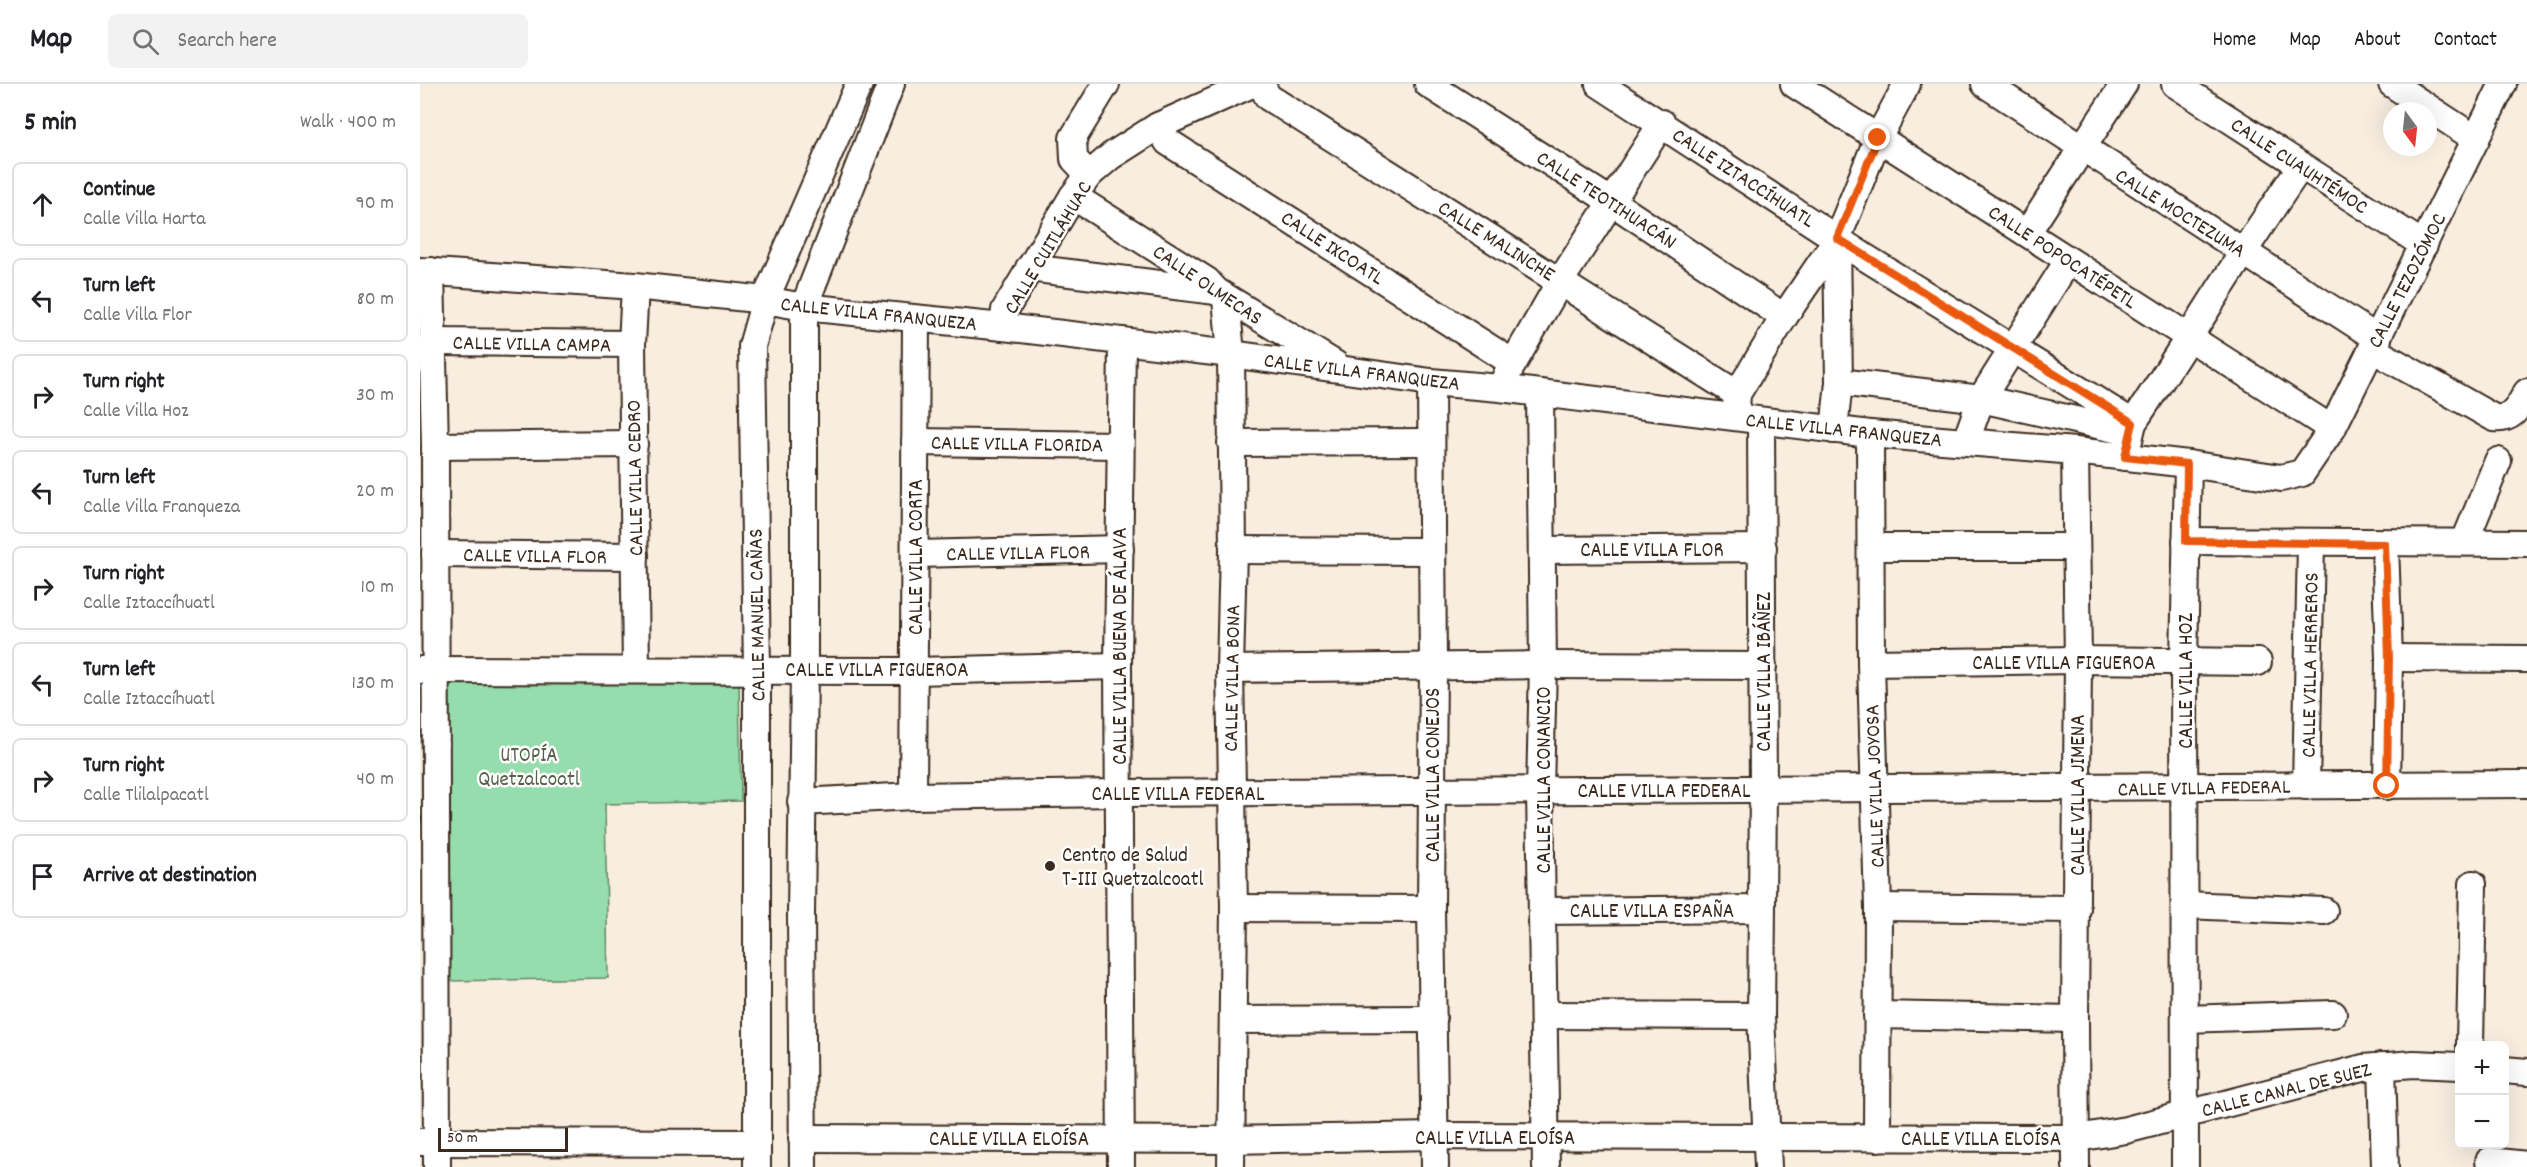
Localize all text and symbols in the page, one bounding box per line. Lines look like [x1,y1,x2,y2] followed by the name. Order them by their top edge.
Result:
[108,14,528,68] search box
[30,21,72,61] text: Map
[129,25,162,58] icon: search
[177,26,277,57] text: Search here
[2212,26,2256,56] text: Home
[2289,26,2321,56] text: Map
[2354,26,2401,56] text: About
[2434,26,2497,56] text: Contact
[2383,102,2437,156] north arrow
[24,105,77,142] text: 5 min
[300,109,396,137] text: Walk · 400 m
[2224,112,2373,223] street label: CALLE CUAUHTÉMOC
[1665,122,1820,237] street label: CALLE IZTACCÍHUATL
[1864,124,1890,150] route end
[1529,145,1682,258] street label: CALLE TEOTIHUACÁN
[2108,162,2251,267] street label: CALLE MOCTEZUMA
[83,175,155,206] text: Continue
[998,176,1101,321] street label: CALLE CUITLÁHUAC
[26,188,59,221] icon: ahead
[356,190,394,218] text: 90 m
[1431,195,1560,291] street label: CALLE MALINCHE
[1981,199,2142,318] street label: CALLE POPOCATÉPETL
[1274,205,1389,294] street label: CALLE IXCOATL
[83,206,206,234] text: Calle Villa Harta
[2362,209,2456,354] street label: CALLE TEZOZÓMOC
[1145,239,1267,334] street label: CALLE OLMECAS
[83,271,155,302] text: Turn left
[26,284,59,317] icon: left
[357,286,394,314] text: 80 m
[779,291,978,341] street label: CALLE VILLA FRANQUEZA
[83,302,192,330] text: Calle Villa Flor
[452,330,611,362] street label: CALLE VILLA CAMPA
[1262,347,1461,401] street label: CALLE VILLA FRANQUEZA
[83,367,165,398] text: Turn right
[26,380,59,413] icon: right
[356,382,394,410] text: 30 m
[83,398,189,426] text: Calle Villa Hoz
[621,399,653,556] street label: CALLE VILLA CEDRO
[1744,407,1943,457] street label: CALLE VILLA FRANQUEZA
[930,429,1103,463] street label: CALLE VILLA FLORIDA
[83,463,155,494] text: Turn left
[26,476,59,509] icon: left
[356,478,394,506] text: 20 m
[903,479,933,635] street label: CALLE VILLA CORTA
[83,494,240,522] text: Calle Villa Franqueza
[1107,527,1137,765] street label: CALLE VILLA BUENA DE ÁLAVA
[742,528,776,702] street label: CALLE MANUEL CAÑAS
[1580,537,1724,567] street label: CALLE VILLA FLOR
[946,539,1090,571] street label: CALLE VILLA FLOR
[463,542,607,574] street label: CALLE VILLA FLOR
[83,559,165,590] text: Turn right
[26,572,59,605] icon: right
[2295,572,2329,758] street label: CALLE VILLA HERREROS
[360,574,394,602] text: 10 m
[83,590,215,618] text: Calle Iztaccíhuatl
[1751,592,1781,752] street label: CALLE VILLA IBÁÑEZ
[1218,604,1250,752] street label: CALLE VILLA BONA
[2173,613,2203,749] street label: CALLE VILLA HOZ
[1972,650,2156,680] street label: CALLE VILLA FIGUEROA
[83,655,155,686] text: Turn left
[785,657,969,687] street label: CALLE VILLA FIGUEROA
[26,668,59,701] icon: left
[352,670,394,698] text: 130 m
[83,686,215,714] text: Calle Iztaccíhuatl
[1531,686,1561,874] street label: CALLE VILLA CONANCIO
[1420,688,1450,862] street label: CALLE VILLA CONEJOS
[1859,704,1895,868] street label: CALLE VILLA JOYOSA
[2065,714,2095,876] street label: CALLE VILLA JIMENA
[478,742,580,796] park label: UTOPÍA Quetzalcoatl
[83,751,165,782] text: Turn right
[26,764,59,797] icon: right
[356,766,394,794] text: 40 m
[2373,772,2399,798] route start
[2117,773,2291,807] street label: CALLE VILLA FEDERAL
[1578,778,1751,808] street label: CALLE VILLA FEDERAL
[1092,781,1265,811] street label: CALLE VILLA FEDERAL
[83,782,209,810] text: Calle Tlilalpacatl
[1062,842,1203,896] place label: Centro de Salud T-III Quetzalcoatl
[1043,859,1057,873] marker: Centro de Salud T-III Quetzalcoatl
[26,860,59,893] icon: arrive
[83,861,257,892] text: Arrive at destination
[1570,898,1734,928] street label: CALLE VILLA ESPAÑA
[2455,1041,2509,1149] map controls
[2455,1041,2509,1095] button: +
[2199,1056,2375,1127] street label: CALLE CANAL DE SUEZ
[2455,1095,2509,1149] button: −
[438,1125,568,1152] scale bar
[1415,1125,1575,1155] street label: CALLE VILLA ELOÍSA
[929,1126,1089,1156] street label: CALLE VILLA ELOÍSA
[1901,1126,2061,1156] street label: CALLE VILLA ELOÍSA
[447,1127,478,1150] text: 50 m

